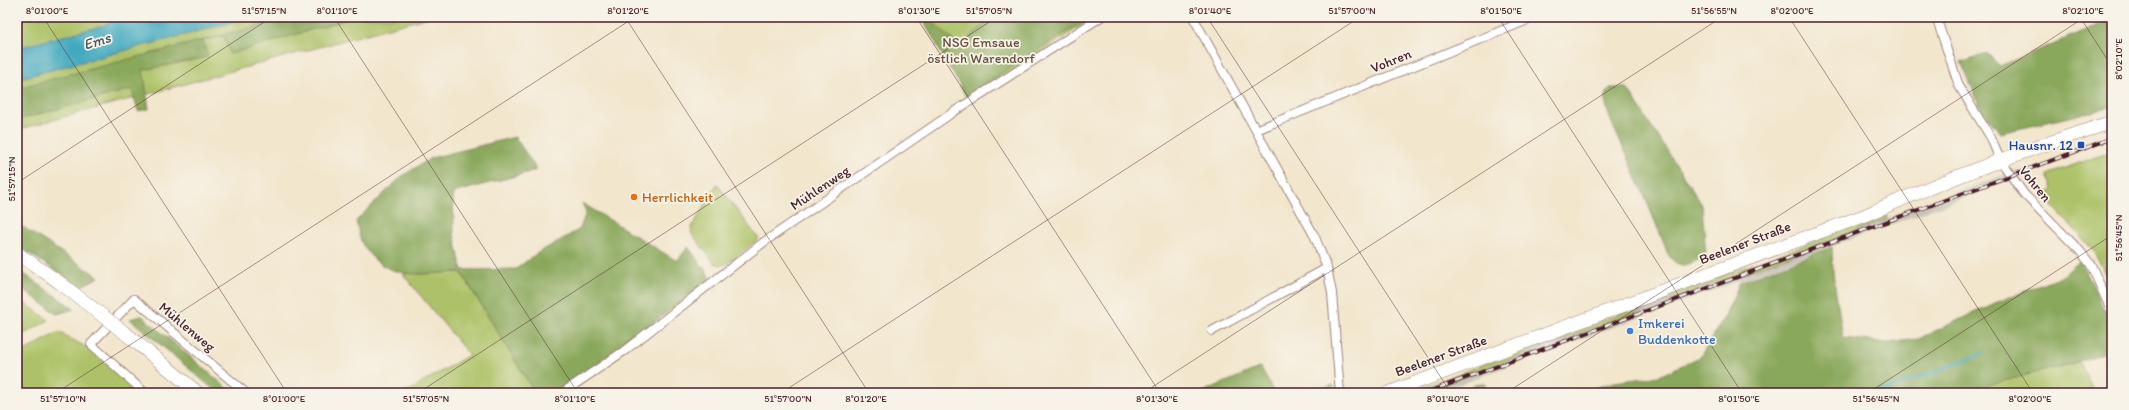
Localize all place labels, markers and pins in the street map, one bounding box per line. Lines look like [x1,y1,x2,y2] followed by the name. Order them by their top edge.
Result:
[2009,137,2074,154] place label: Hausnr. 12
[2076,140,2086,150] marker: Hausnr. 12
[642,189,713,206] place label: Herrlichkeit
[629,192,639,202] marker: Herrlichkeit
[1638,315,1716,348] place label: Imkerei Buddenkotte
[1625,326,1635,336] marker: Imkerei Buddenkotte

